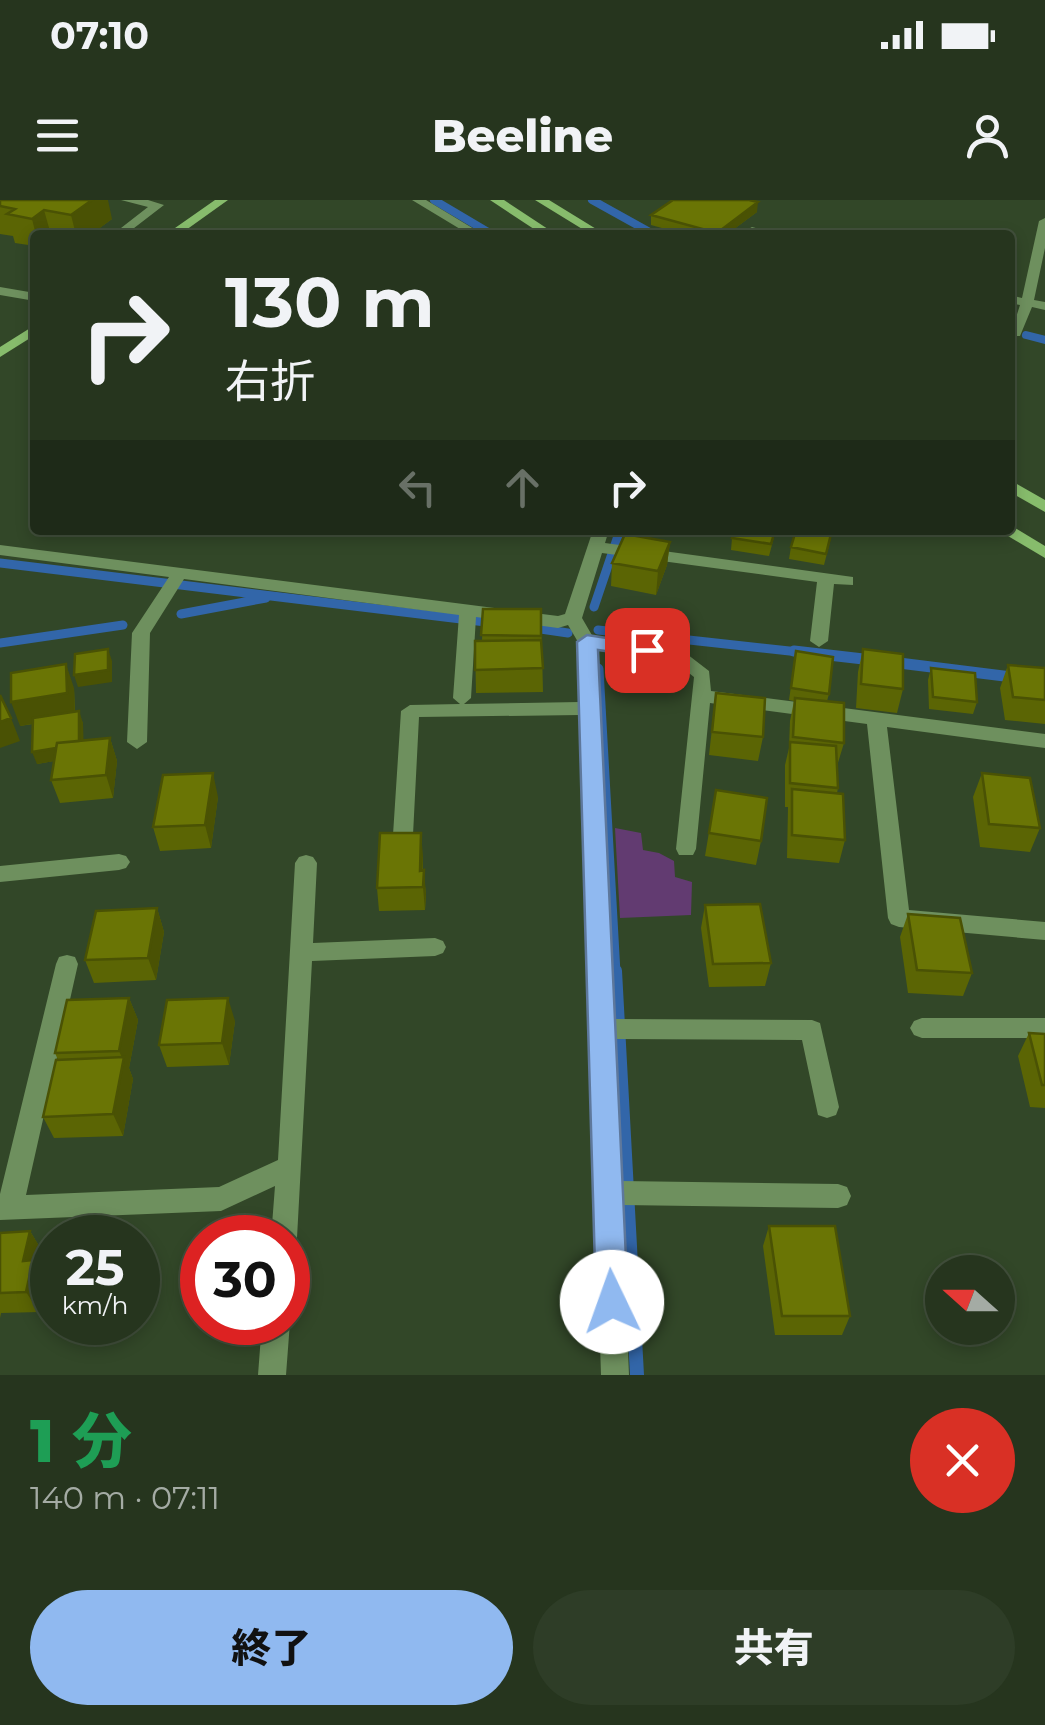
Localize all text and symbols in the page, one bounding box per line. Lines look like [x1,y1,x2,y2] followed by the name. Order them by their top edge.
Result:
[50,12,149,59] text: 07:10
[30,108,85,163] icon: menu
[432,108,613,163] text: Beeline
[960,108,1015,163] icon: person
[225,259,435,345] text: 130 m
[60,270,190,400] icon: right
[225,353,315,408] text: 右折
[390,460,445,515] icon: left
[495,460,550,515] icon: ahead
[600,460,655,515] icon: right
[605,608,690,693] pin
[620,623,675,678] icon: arrive
[180,1215,310,1345] speed limit sign: 30
[65,1237,125,1298] text: 25
[560,1250,664,1354] position arrow
[925,1255,1015,1345] north arrow
[925,1255,1015,1345] map controls
[62,1290,128,1320] text: km/h
[30,1404,132,1477] text: 1 分
[910,1408,1015,1513] button: close
[30,1478,220,1517] text: 140 m · 07:11
[30,1590,513,1705] button: 終了
[533,1590,1015,1705] button: 共有

